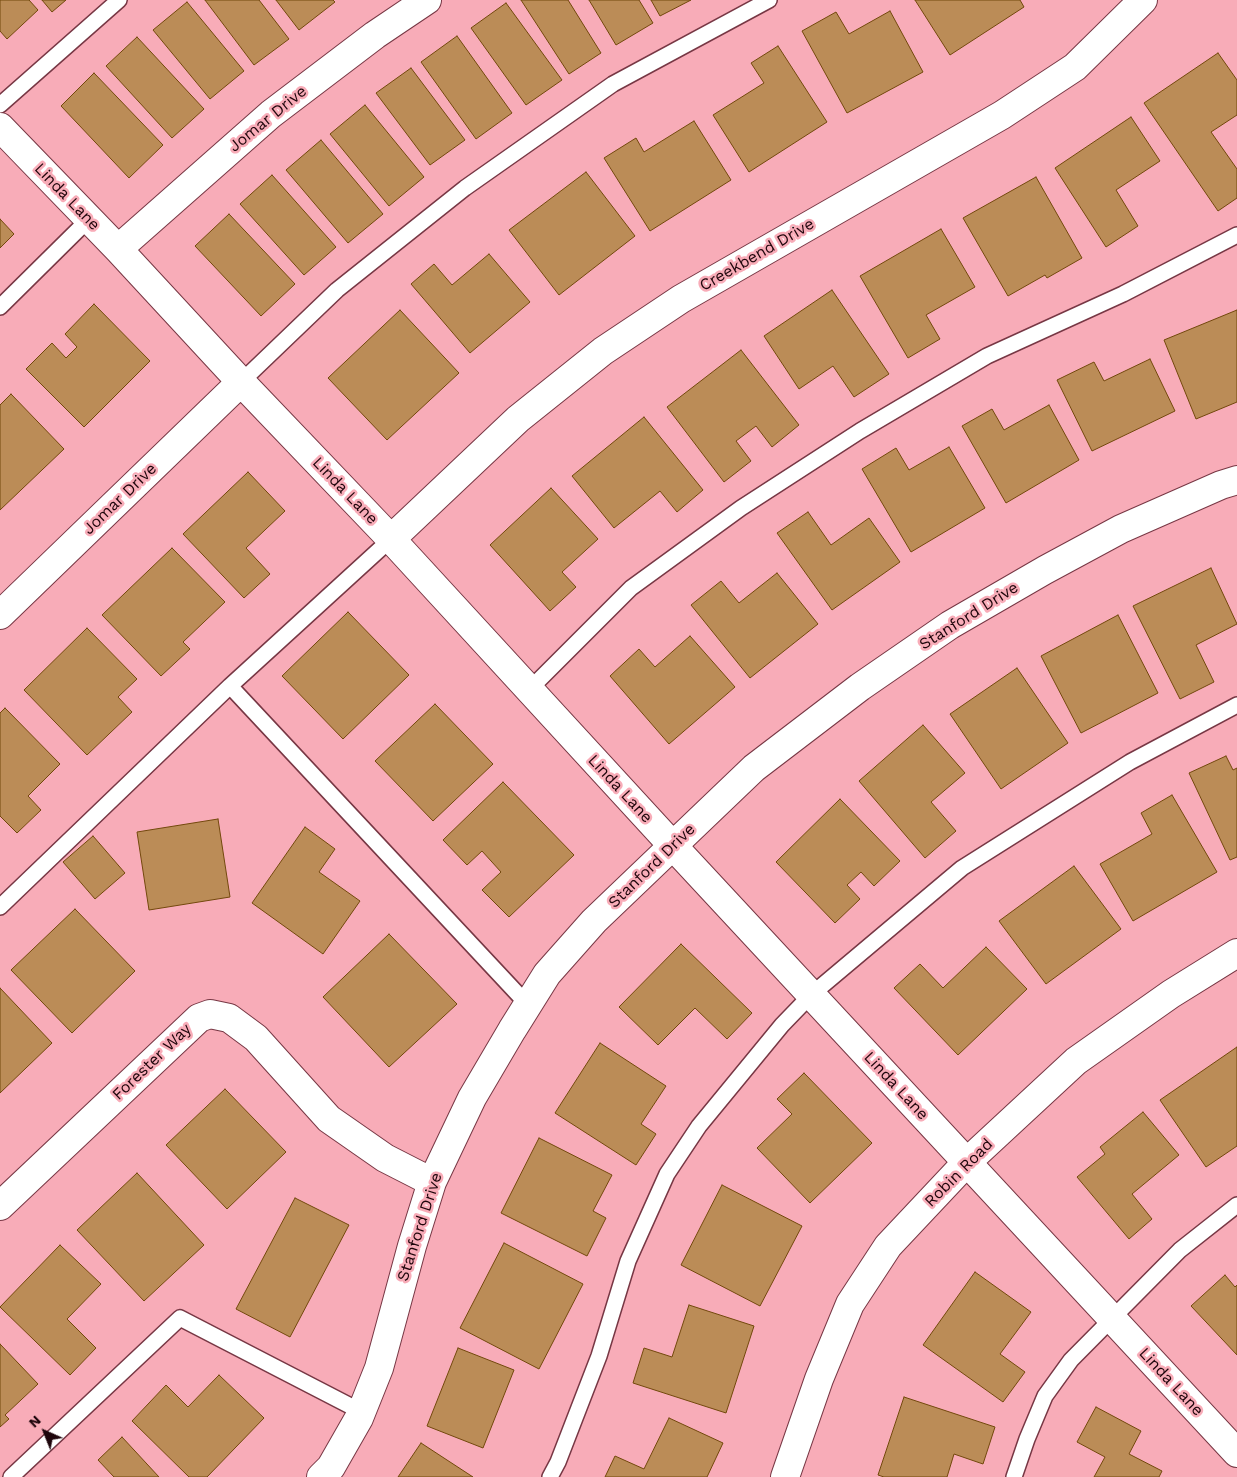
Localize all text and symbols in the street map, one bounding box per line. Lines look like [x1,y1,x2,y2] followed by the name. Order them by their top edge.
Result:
[225,82,311,156] street label: Jomar Drive
[30,159,104,235] street label: Linda Lane
[696,214,818,296] street label: Creekbend Drive
[308,453,382,529] street label: Linda Lane
[79,459,161,539] street label: Jomar Drive
[916,578,1022,654] street label: Stanford Drive
[584,751,656,827] street label: Linda Lane
[605,820,699,912] street label: Stanford Drive
[109,1020,195,1104] street label: Forester Way
[860,1048,932,1124] street label: Linda Lane
[921,1135,997,1211] street label: Robin Road
[393,1170,447,1284] street label: Stanford Drive
[1135,1344,1207,1420] street label: Linda Lane
[20,1407,70,1457] north arrow
[25,1412,44,1431] text: N

